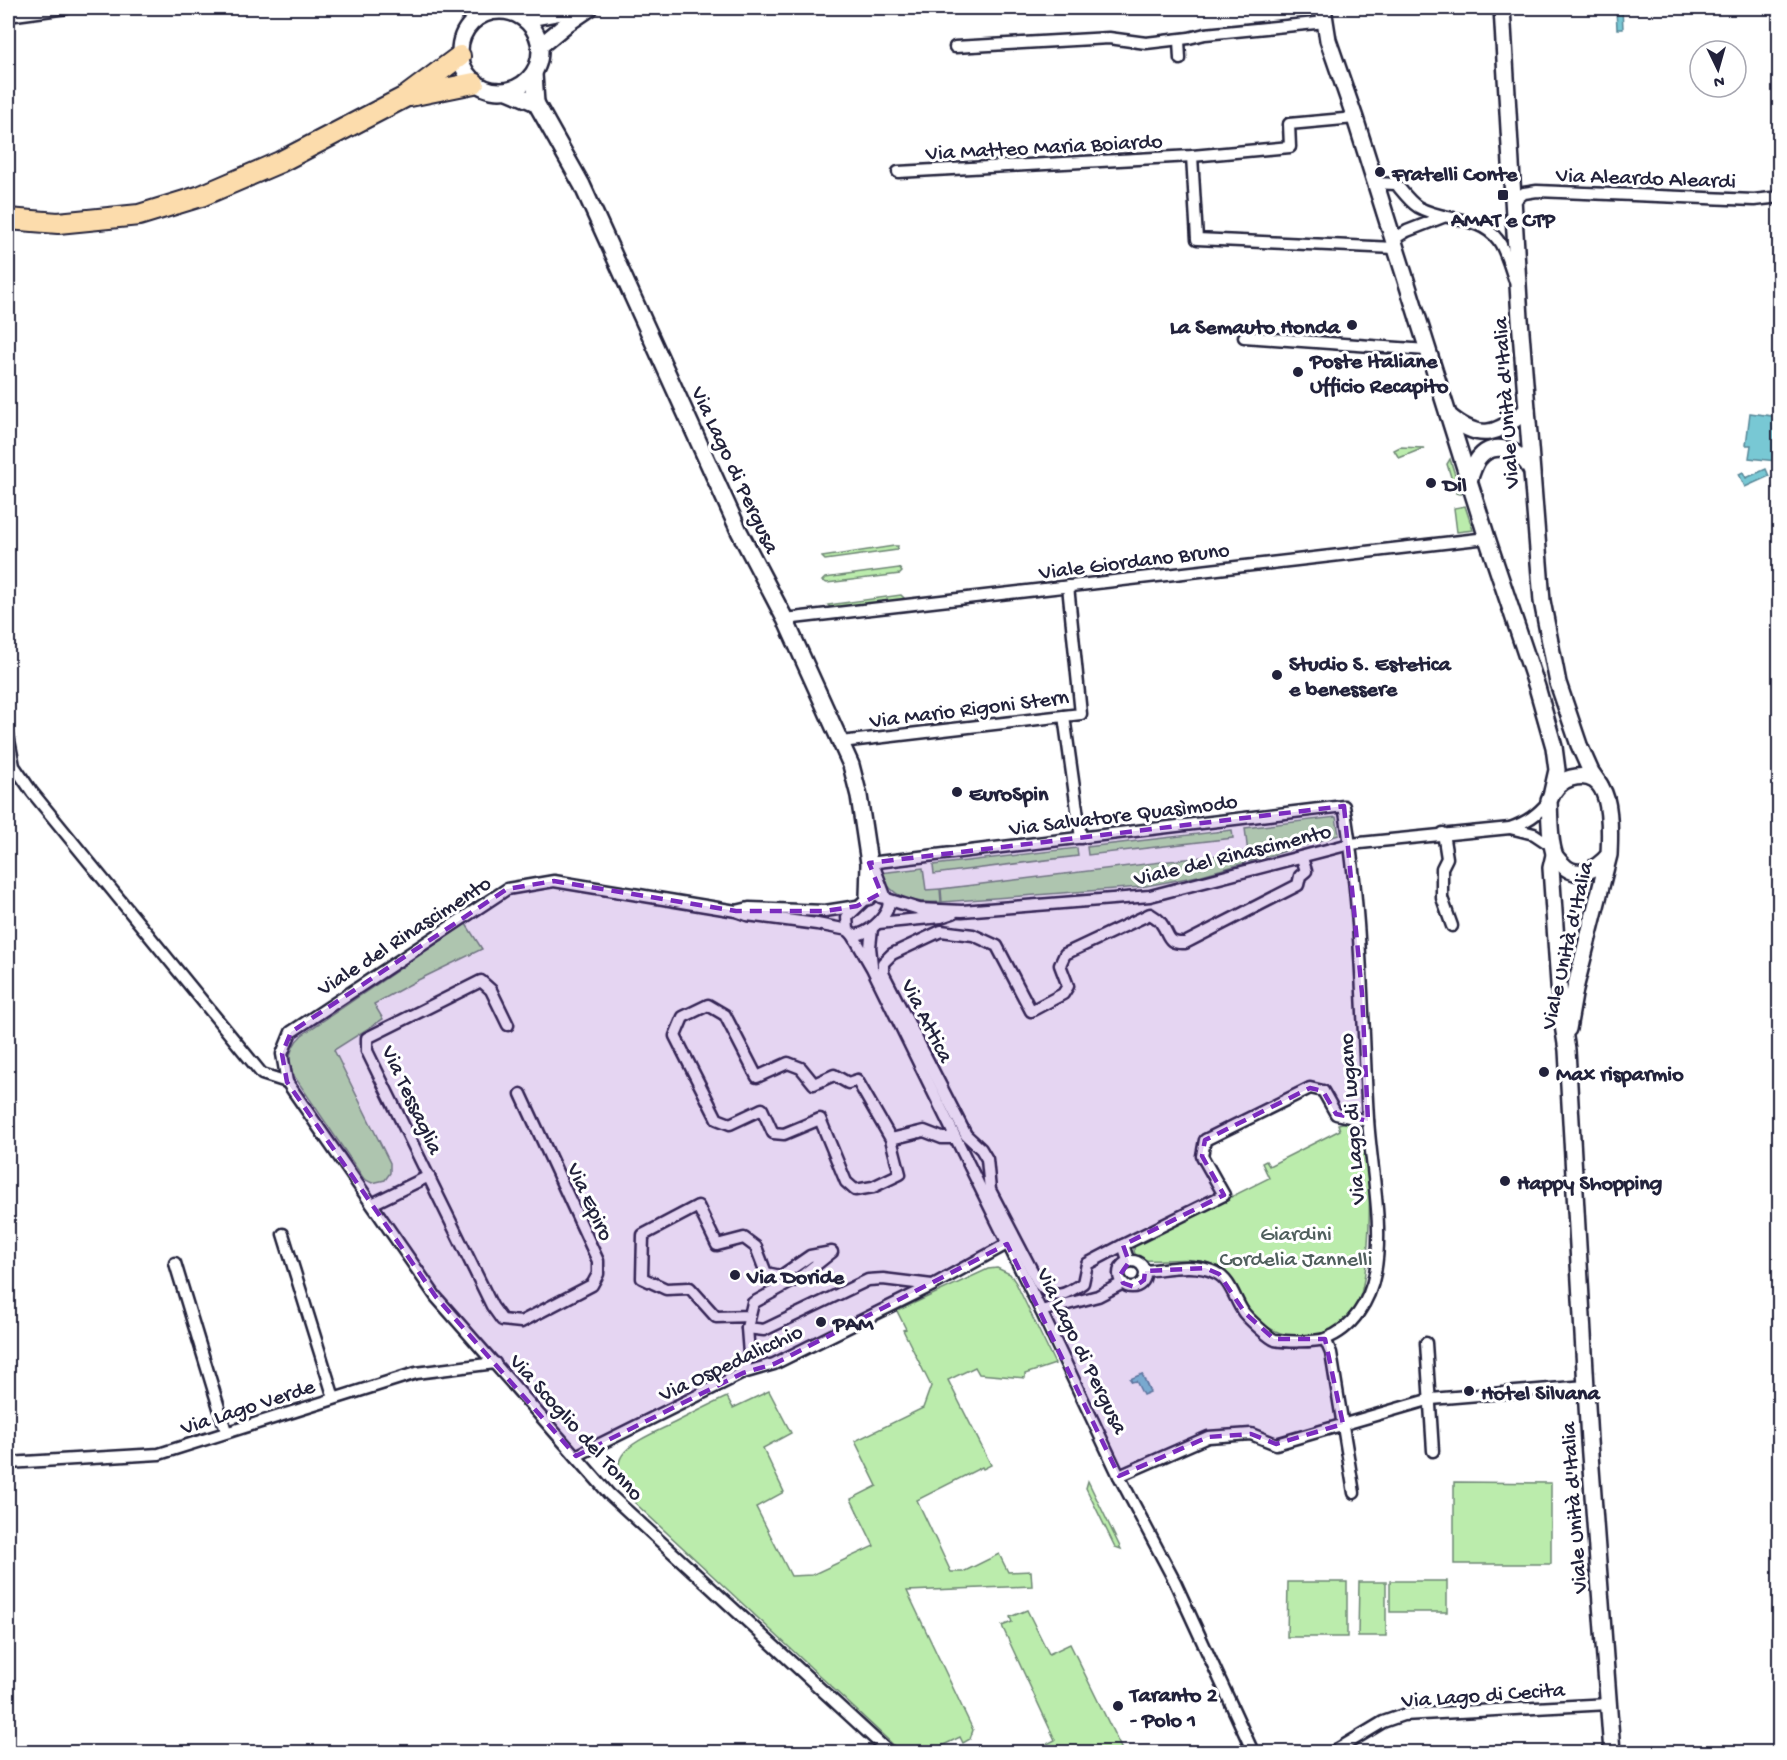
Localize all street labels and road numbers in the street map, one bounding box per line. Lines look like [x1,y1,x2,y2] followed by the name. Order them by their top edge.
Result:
[924,130,1163,168] street label: Via Matteo Maria Boiardo
[1554,164,1736,196] street label: Via Aleardo Aleardi
[1489,315,1527,490] street label: Viale Unità d'Italia
[683,382,784,559] street label: Via Lago di Pergusa
[1037,538,1231,588] street label: Viale Giordano Bruno
[867,686,1071,736] street label: Via Mario Rigoni Stern
[1007,790,1239,844] street label: Via Salvatore Quasìmodo
[1131,820,1334,894] street label: Viale del Rinascimento
[1537,859,1601,1033] street label: Viale Unità d'Italia
[313,871,497,1004] street label: Viale del Rinascimento
[893,975,958,1068] street label: Via Attica
[1335,1032,1373,1206] street label: Via Lago di Lugano
[373,1041,447,1160] street label: Via Tessaglia
[559,1159,618,1246] street label: Via Epiro
[1029,1264,1132,1440] street label: Via Lago di Pergusa
[655,1320,808,1410] street label: Via Ospedalicchio
[502,1349,648,1508] street label: Via Scoglio del Tonno
[177,1375,319,1443] street label: Via Lago Verde
[1557,1420,1595,1595] street label: Viale Unità d'Italia
[1400,1678,1566,1716] street label: Via Lago di Cecita

